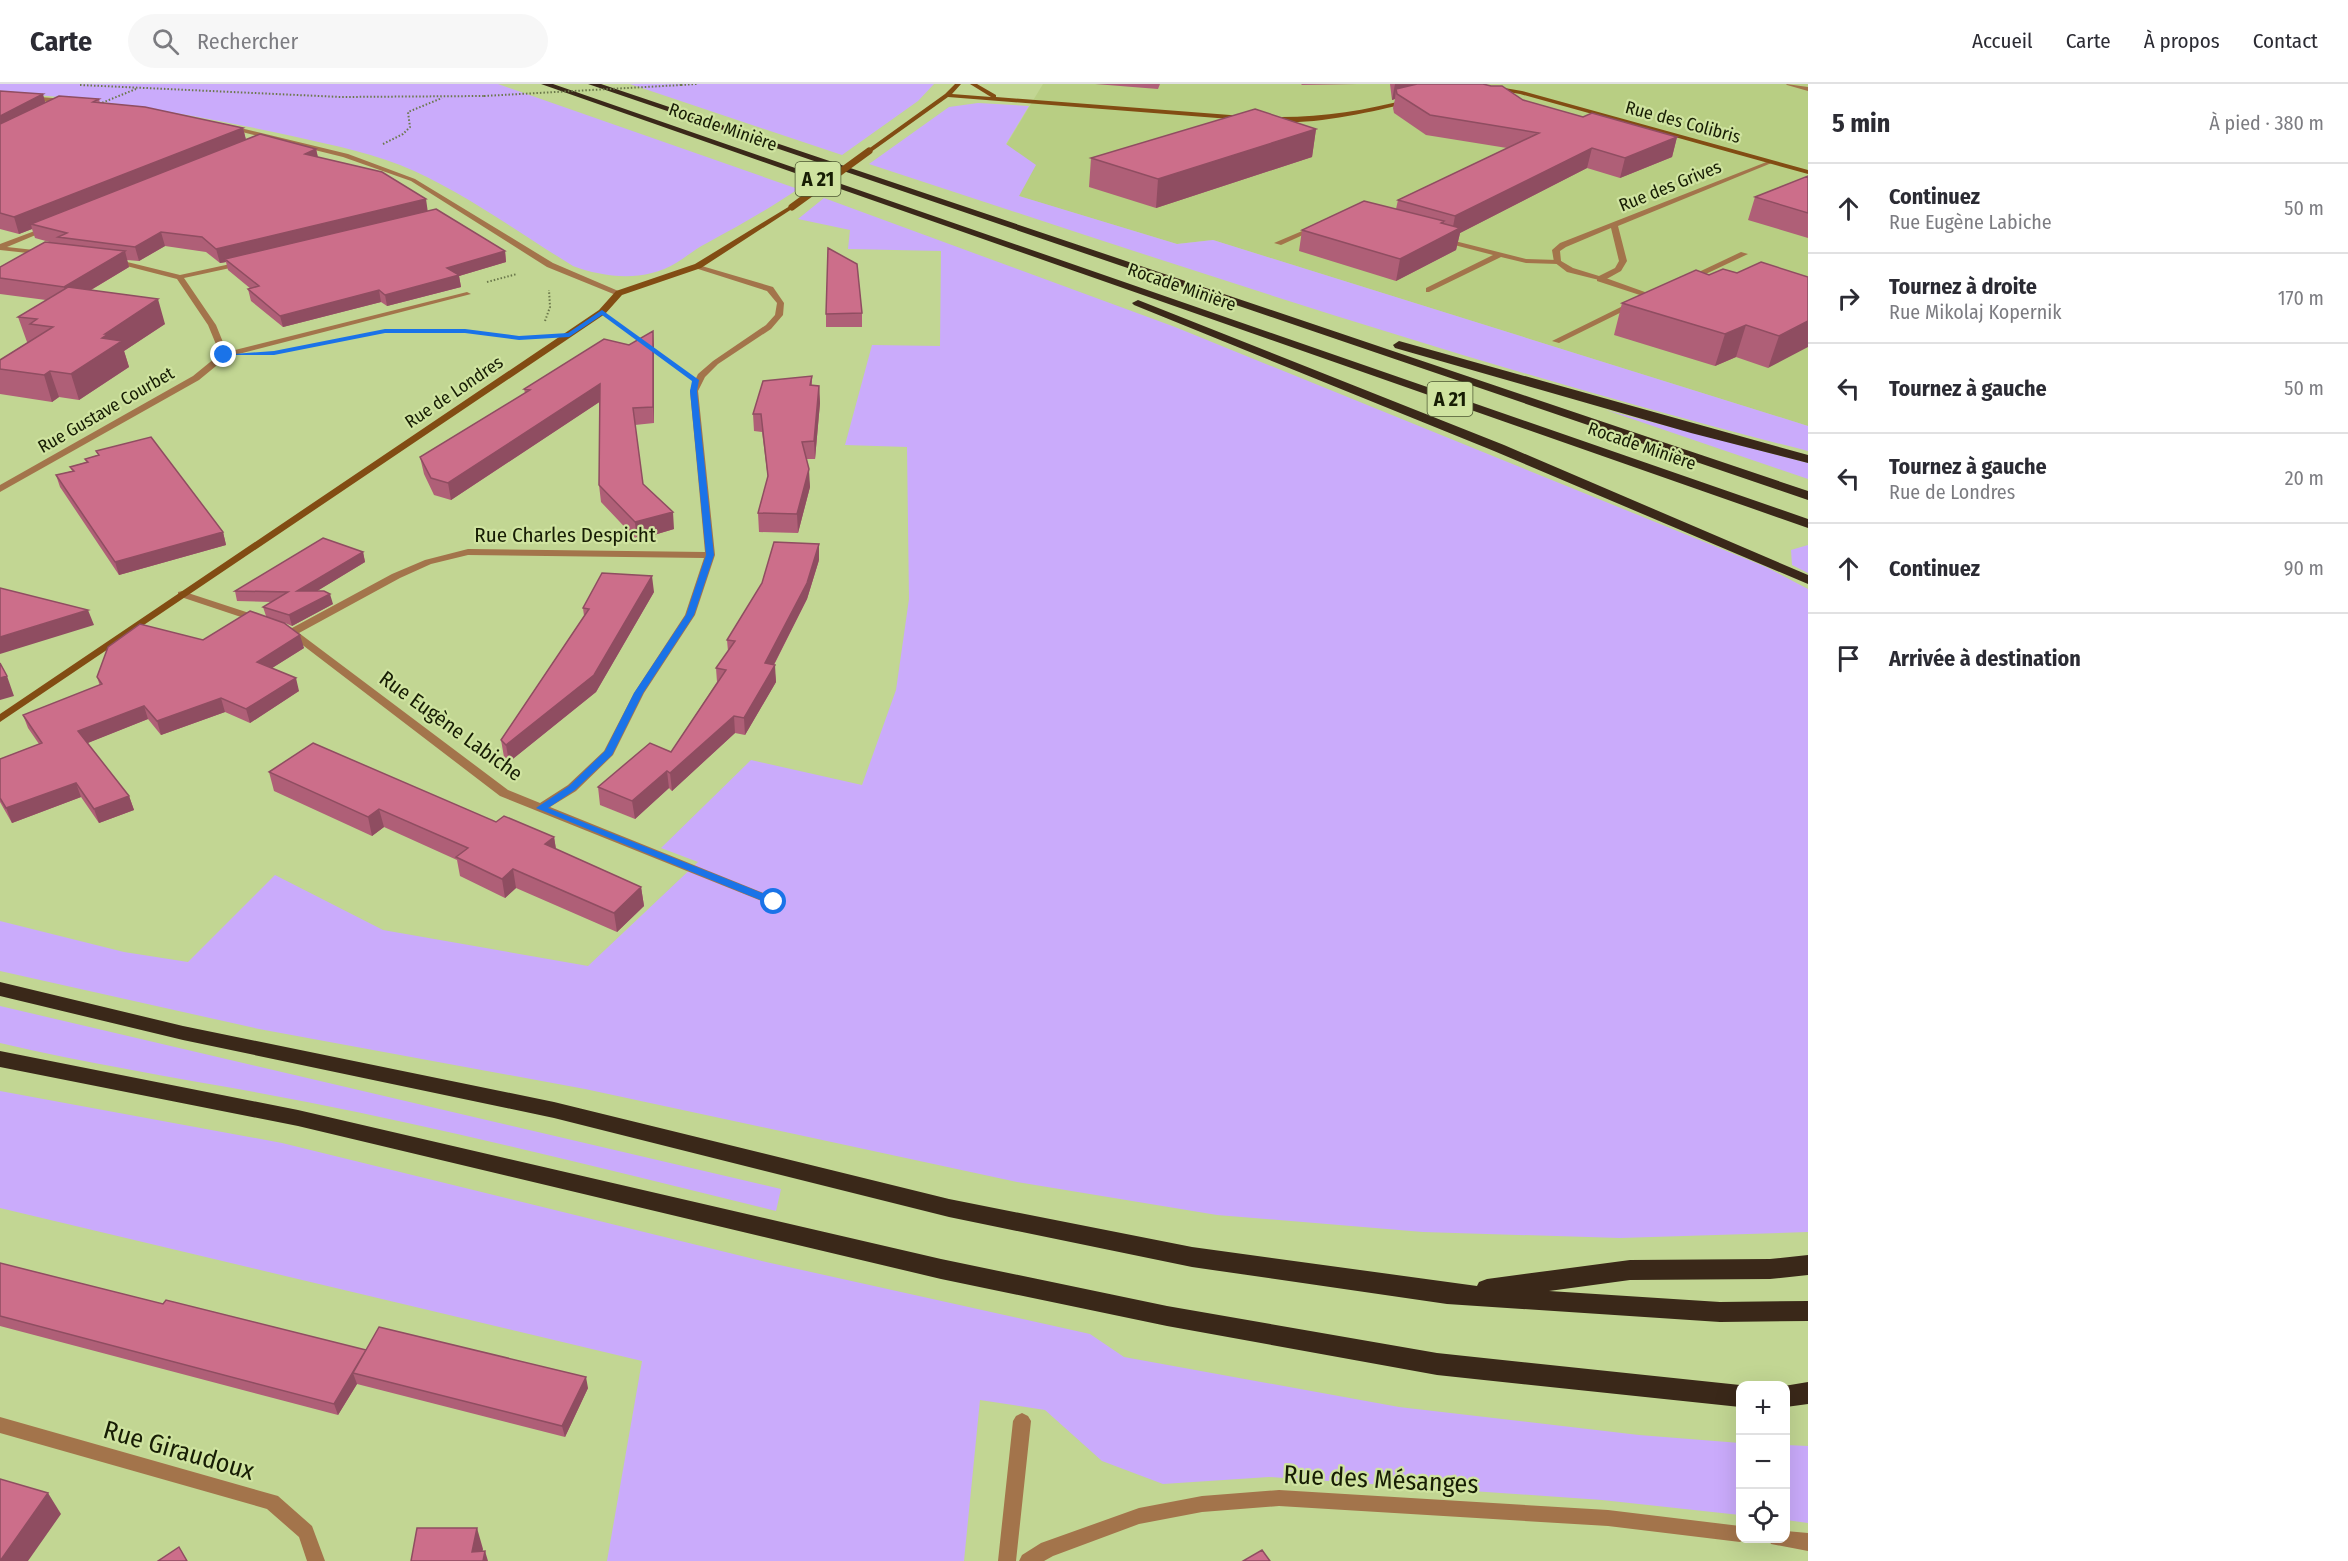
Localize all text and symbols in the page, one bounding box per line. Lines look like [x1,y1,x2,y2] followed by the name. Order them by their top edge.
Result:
[128,14,548,68] search box
[30,25,92,58] text: Carte
[149,25,182,58] icon: search
[197,28,298,55] text: Rechercher
[1972,28,2033,54] text: Accueil
[2066,28,2111,54] text: Carte
[2144,28,2220,54] text: À propos
[2253,28,2318,54] text: Contact
[1623,96,1743,148] street label: Rue des Colibris
[666,98,780,156] street label: Rocade Minière
[1832,108,1890,139] text: 5 min
[2209,111,2324,135] text: À pied · 380 m
[1616,155,1725,217] street label: Rue des Grives
[796,162,840,196] road number: A 21
[1889,183,1980,210] text: Continuez
[1832,192,1865,225] icon: ahead
[2284,196,2324,220] text: 50 m
[1889,210,2052,234] text: Rue Eugène Labiche
[1125,258,1239,316] street label: Rocade Minière
[1889,273,2037,300] text: Tournez à droite
[1832,282,1865,315] icon: right
[2278,286,2324,310] text: 170 m
[1889,300,2062,324] text: Rue Mikolaj Kopernik
[210,341,236,367] route end
[401,351,508,433] street label: Rue de Londres
[34,362,178,458] street label: Rue Gustave Courbet
[1832,372,1865,405] icon: left
[1889,375,2047,402] text: Tournez à gauche
[2284,376,2324,400] text: 50 m
[1428,382,1472,416] road number: A 21
[1585,417,1699,475] street label: Rocade Minière
[1889,453,2047,480] text: Tournez à gauche
[1832,462,1865,495] icon: left
[2285,466,2324,490] text: 20 m
[1889,480,2015,504] text: Rue de Londres
[474,522,656,548] street label: Rue Charles Despicht
[1832,552,1865,585] icon: ahead
[1889,555,1980,582] text: Continuez
[2284,556,2324,580] text: 90 m
[1832,642,1865,675] icon: arrive
[1889,645,2081,672] text: Arrivée à destination
[374,665,528,787] street label: Rue Eugène Labiche
[760,888,786,914] route start
[1736,1381,1790,1543] map controls
[1736,1381,1790,1435] button: +
[100,1414,258,1487] street label: Rue Giraudoux
[1736,1435,1790,1489] button: −
[1283,1459,1479,1500] street label: Rue des Mésanges
[1736,1489,1790,1543] button: locate

